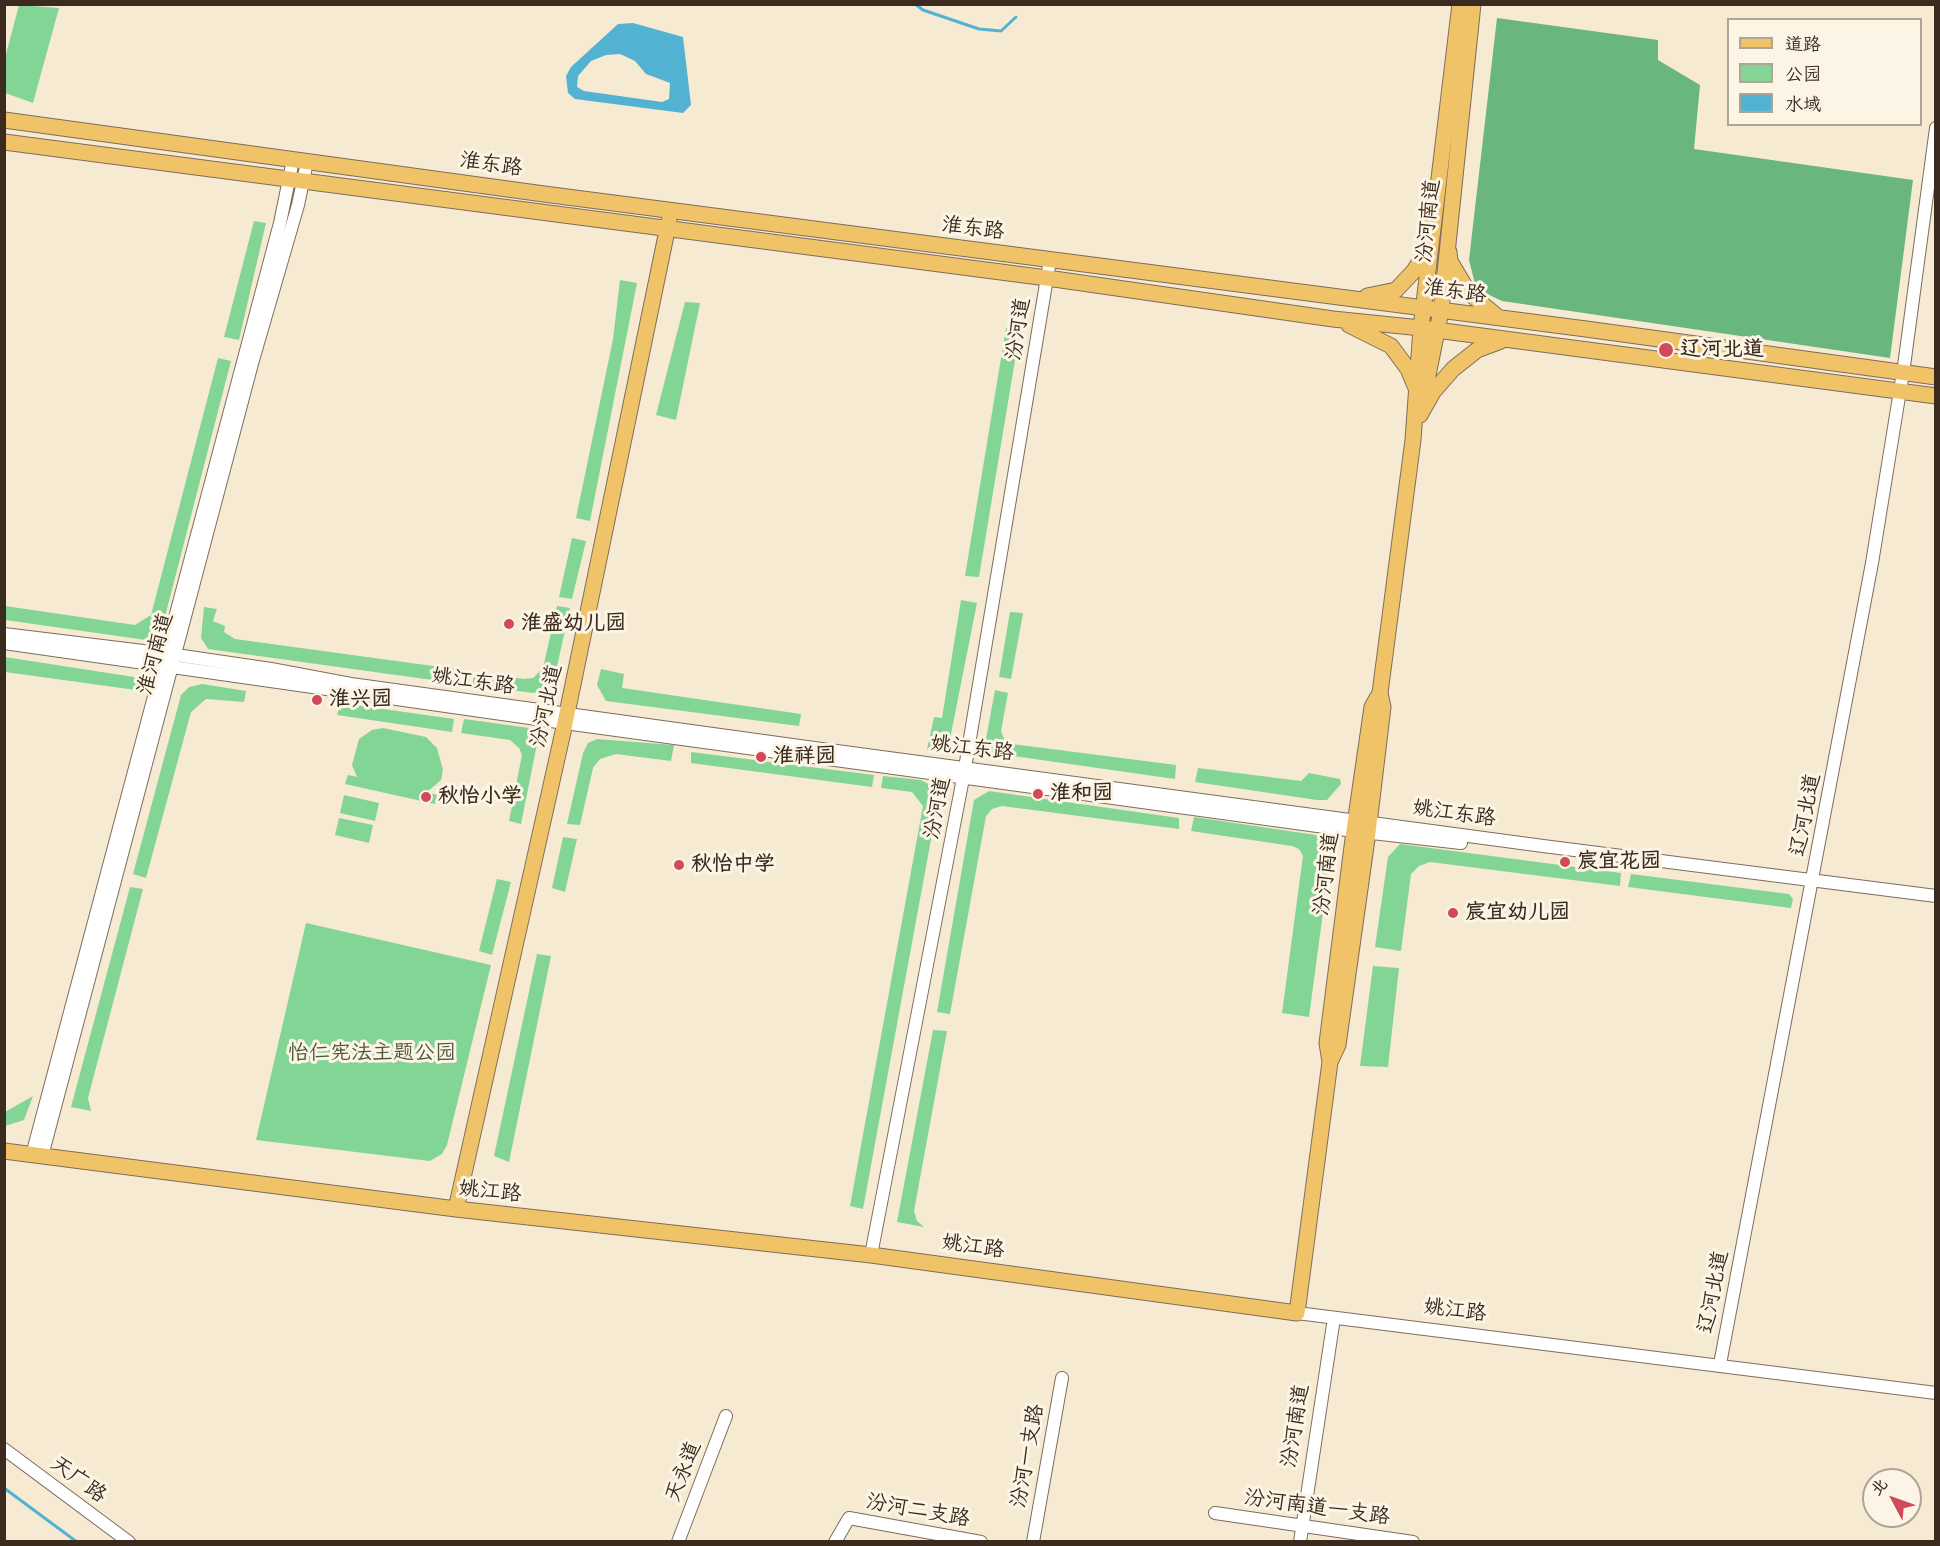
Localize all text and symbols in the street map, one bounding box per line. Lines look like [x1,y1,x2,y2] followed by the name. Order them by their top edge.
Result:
[1727,18,1922,126] legend
[1785,34,1821,55] text: 道路
[1785,64,1821,85] text: 公园
[1785,94,1821,115] text: 水域
[458,148,524,182] street label: 淮东路
[1412,178,1446,264] street label: 汾河南道
[940,213,1006,245] street label: 淮东路
[1422,275,1488,309] street label: 淮东路
[1002,296,1036,362] street label: 汾河道
[1680,337,1764,363] place label: 辽河北道
[1657,341,1675,359] marker: 辽河北道
[133,610,179,698] street label: 淮河南道
[521,611,626,637] place label: 淮盛幼儿园
[502,617,516,631] marker: 淮盛幼儿园
[526,662,568,750] street label: 汾河北道
[430,664,516,700] street label: 姚江东路
[329,687,392,713] place label: 淮兴园
[310,693,324,707] marker: 淮兴园
[929,731,1015,767] street label: 姚江东路
[773,744,836,770] place label: 淮祥园
[754,750,768,764] marker: 淮祥园
[1786,771,1826,859] street label: 辽河北道
[920,775,956,841] street label: 汾河道
[1050,781,1113,807] place label: 淮和园
[438,784,522,810] place label: 秋怡小学
[1031,787,1045,801] marker: 淮和园
[419,790,433,804] marker: 秋怡小学
[1411,796,1497,832] street label: 姚江东路
[1309,831,1345,917] street label: 汾河南道
[1577,849,1661,875] place label: 宸宜花园
[691,852,775,878] place label: 秋怡中学
[1558,855,1572,869] marker: 宸宜花园
[672,858,686,872] marker: 秋怡中学
[1465,900,1570,926] place label: 宸宜幼儿园
[1446,906,1460,920] marker: 宸宜幼儿园
[288,1041,456,1067] park label: 怡仁宪法主题公园
[457,1176,523,1208] street label: 姚江路
[940,1230,1006,1264] street label: 姚江路
[1694,1248,1734,1336] street label: 辽河北道
[1422,1295,1488,1327] street label: 姚江路
[1277,1383,1315,1469] street label: 汾河南道
[1006,1402,1050,1510] street label: 汾河一支路
[661,1438,707,1506] street label: 天永道
[45,1451,111,1509] street label: 天广路
[1862,1468,1922,1528] north arrow
[1867,1475,1892,1499] text: 北
[1242,1485,1392,1531] street label: 汾河南道一支路
[864,1489,972,1533] street label: 汾河二支路

